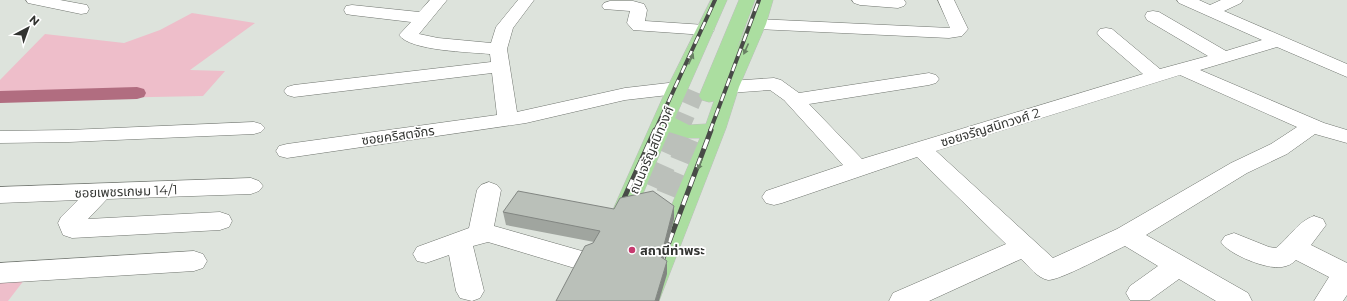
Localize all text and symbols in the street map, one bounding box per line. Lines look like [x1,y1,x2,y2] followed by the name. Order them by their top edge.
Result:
[8,8,48,48] north arrow
[27,12,43,29] text: N
[742,44,748,56] one-way arrow
[688,53,694,64] one-way arrow
[625,104,677,196] street label: ถนนจรัญสนิทวงศ์
[938,104,1042,150] street label: ซอยจรัญสนิทวงศ์ 2
[360,122,436,148] street label: ซอยคริสตจักร
[697,158,703,169] one-way arrow
[74,181,178,201] street label: ซอยเพชรเกษม 14/1
[640,242,705,258] place label: สถานีท่าพระ
[627,245,637,255] marker: สถานีท่าพระ

